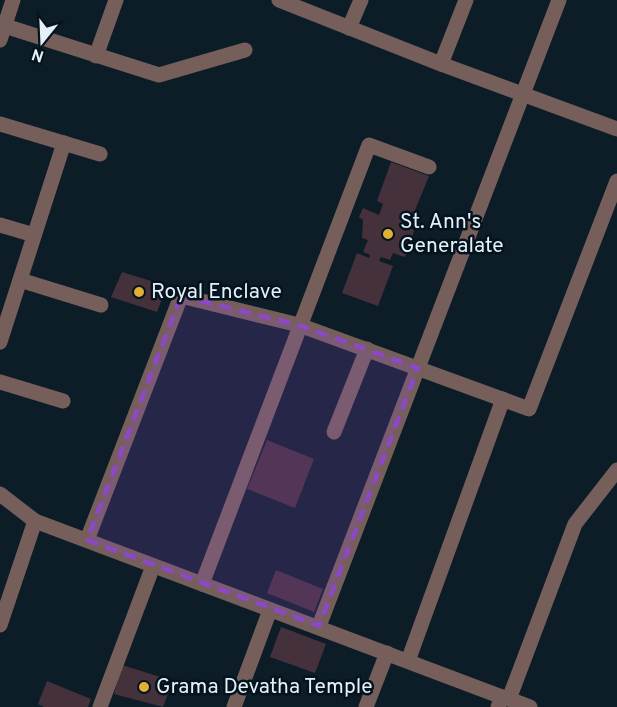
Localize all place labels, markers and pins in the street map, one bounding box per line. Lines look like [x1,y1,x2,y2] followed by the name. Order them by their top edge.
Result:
[400,209,504,260] place label: St. Ann's Generalate
[381,227,395,241] marker: St. Ann's Generalate
[151,279,282,306] place label: Royal Enclave
[132,285,146,299] marker: Royal Enclave
[156,674,373,701] place label: Grama Devatha Temple
[137,680,151,694] marker: Grama Devatha Temple

